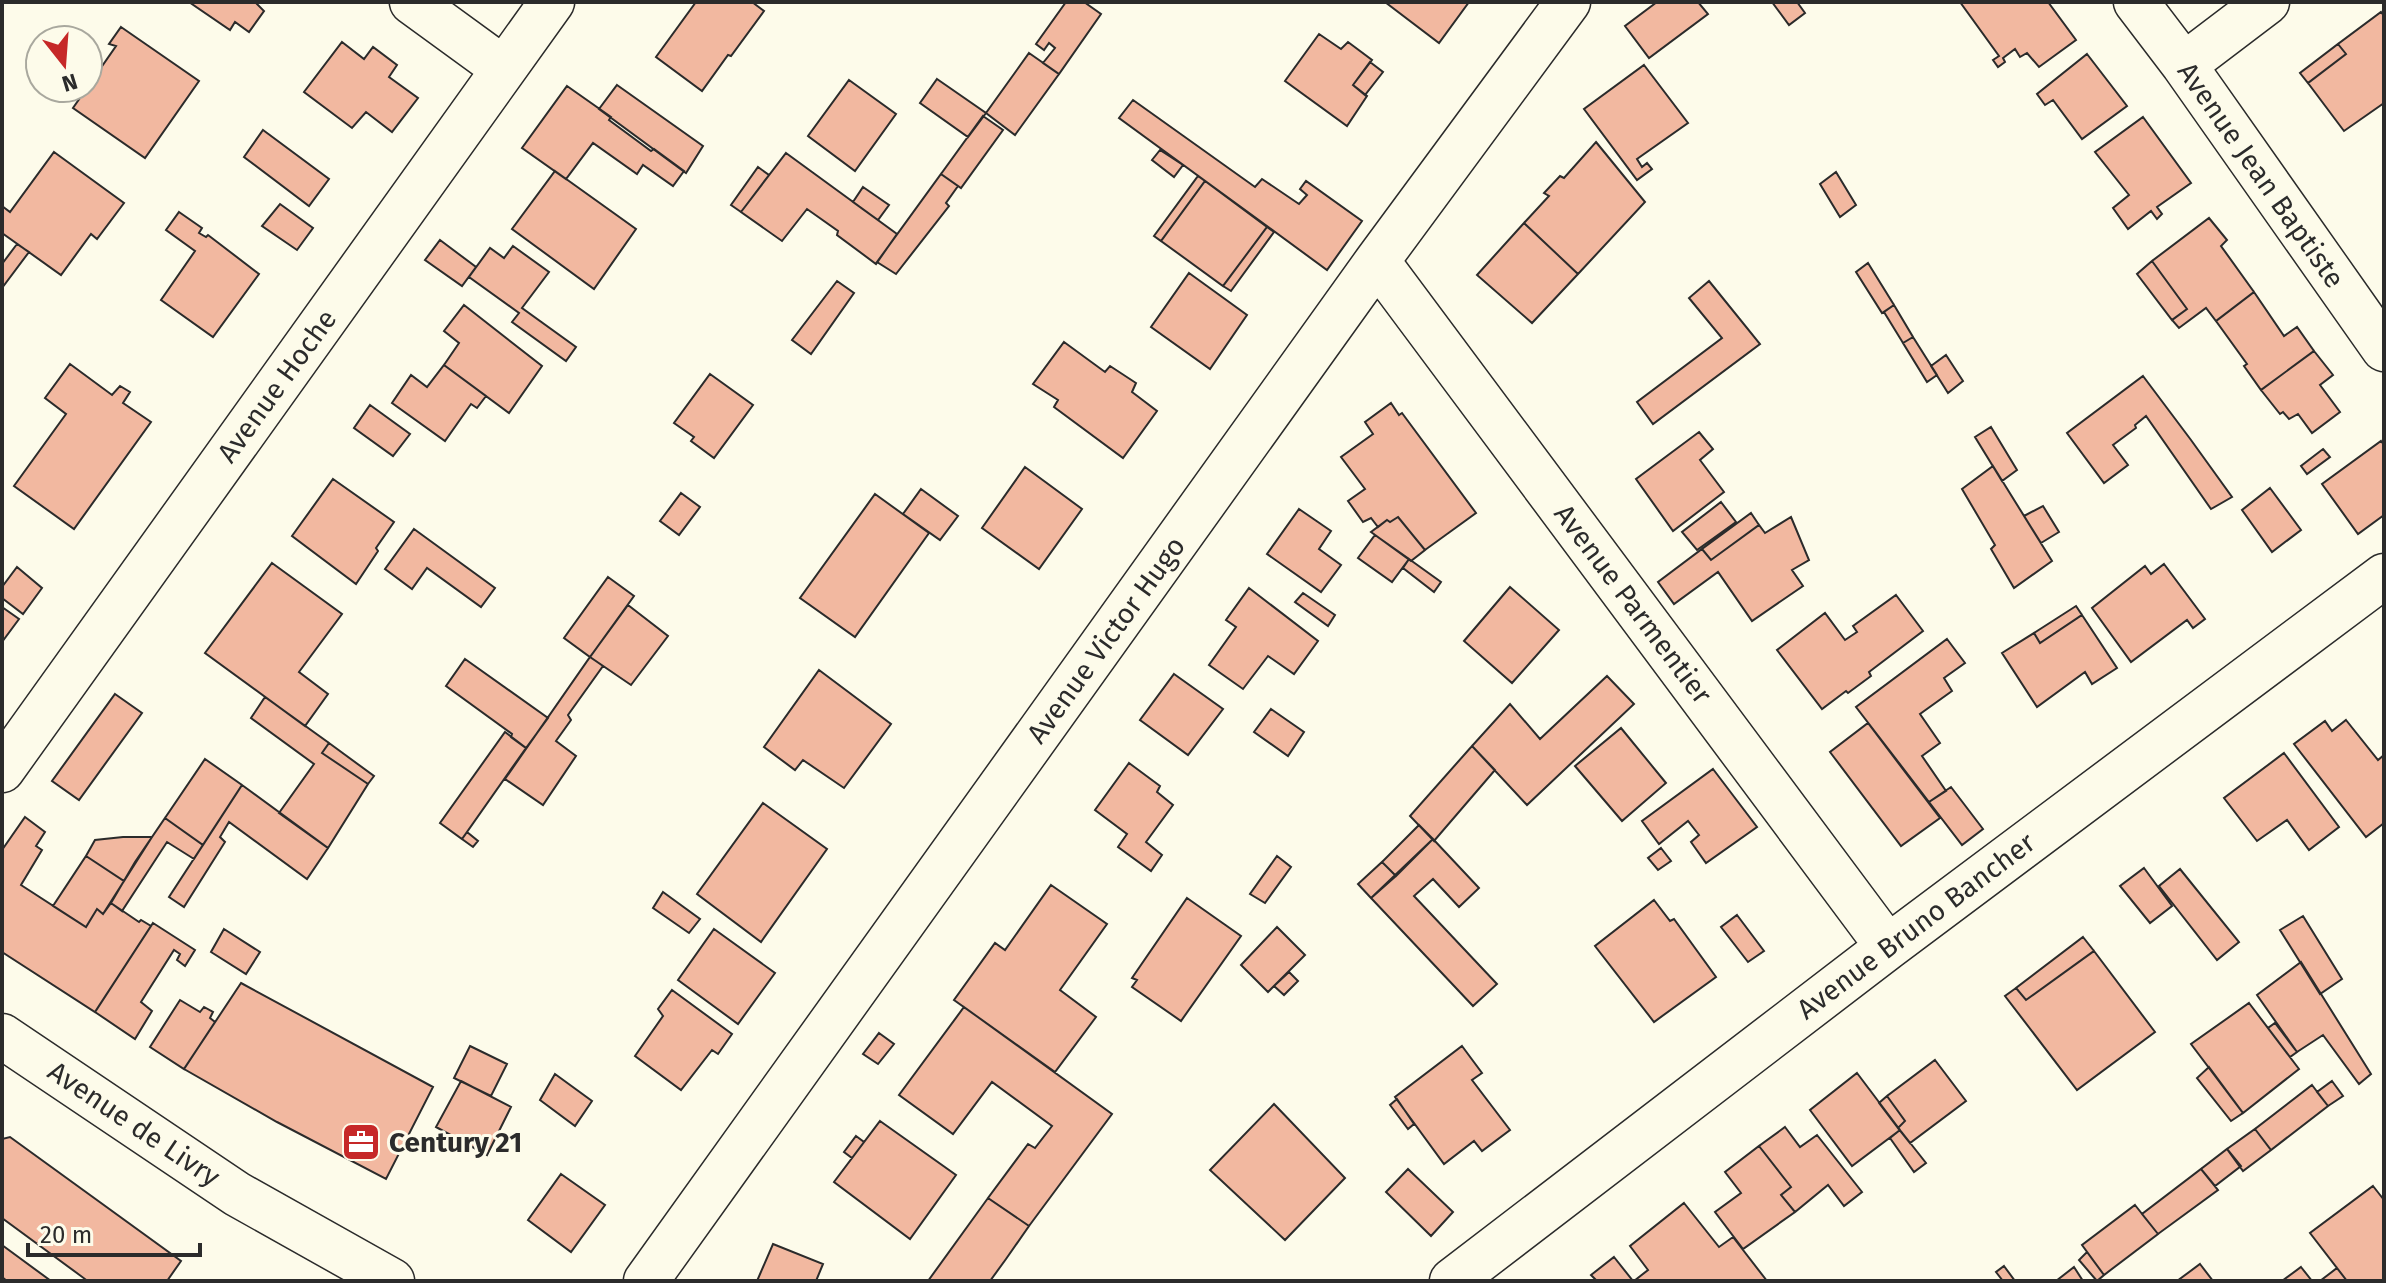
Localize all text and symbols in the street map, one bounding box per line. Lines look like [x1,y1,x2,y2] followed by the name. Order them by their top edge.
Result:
[24,24,104,104] north arrow
[2171,56,2351,294] street label: Avenue Jean Baptiste
[59,68,81,98] text: N
[211,303,343,469] street label: Avenue Hoche
[1547,498,1719,710] street label: Avenue Parmentier
[1020,530,1192,750] street label: Avenue Victor Hugo
[1791,826,2042,1026] street label: Avenue Bruno Bancher
[42,1054,226,1194] street label: Avenue de Livry
[340,1121,382,1163] office icon: Century 21
[389,1126,522,1159] place label: Century 21
[28,1207,200,1257] scale bar
[40,1221,92,1249] text: 20 m

